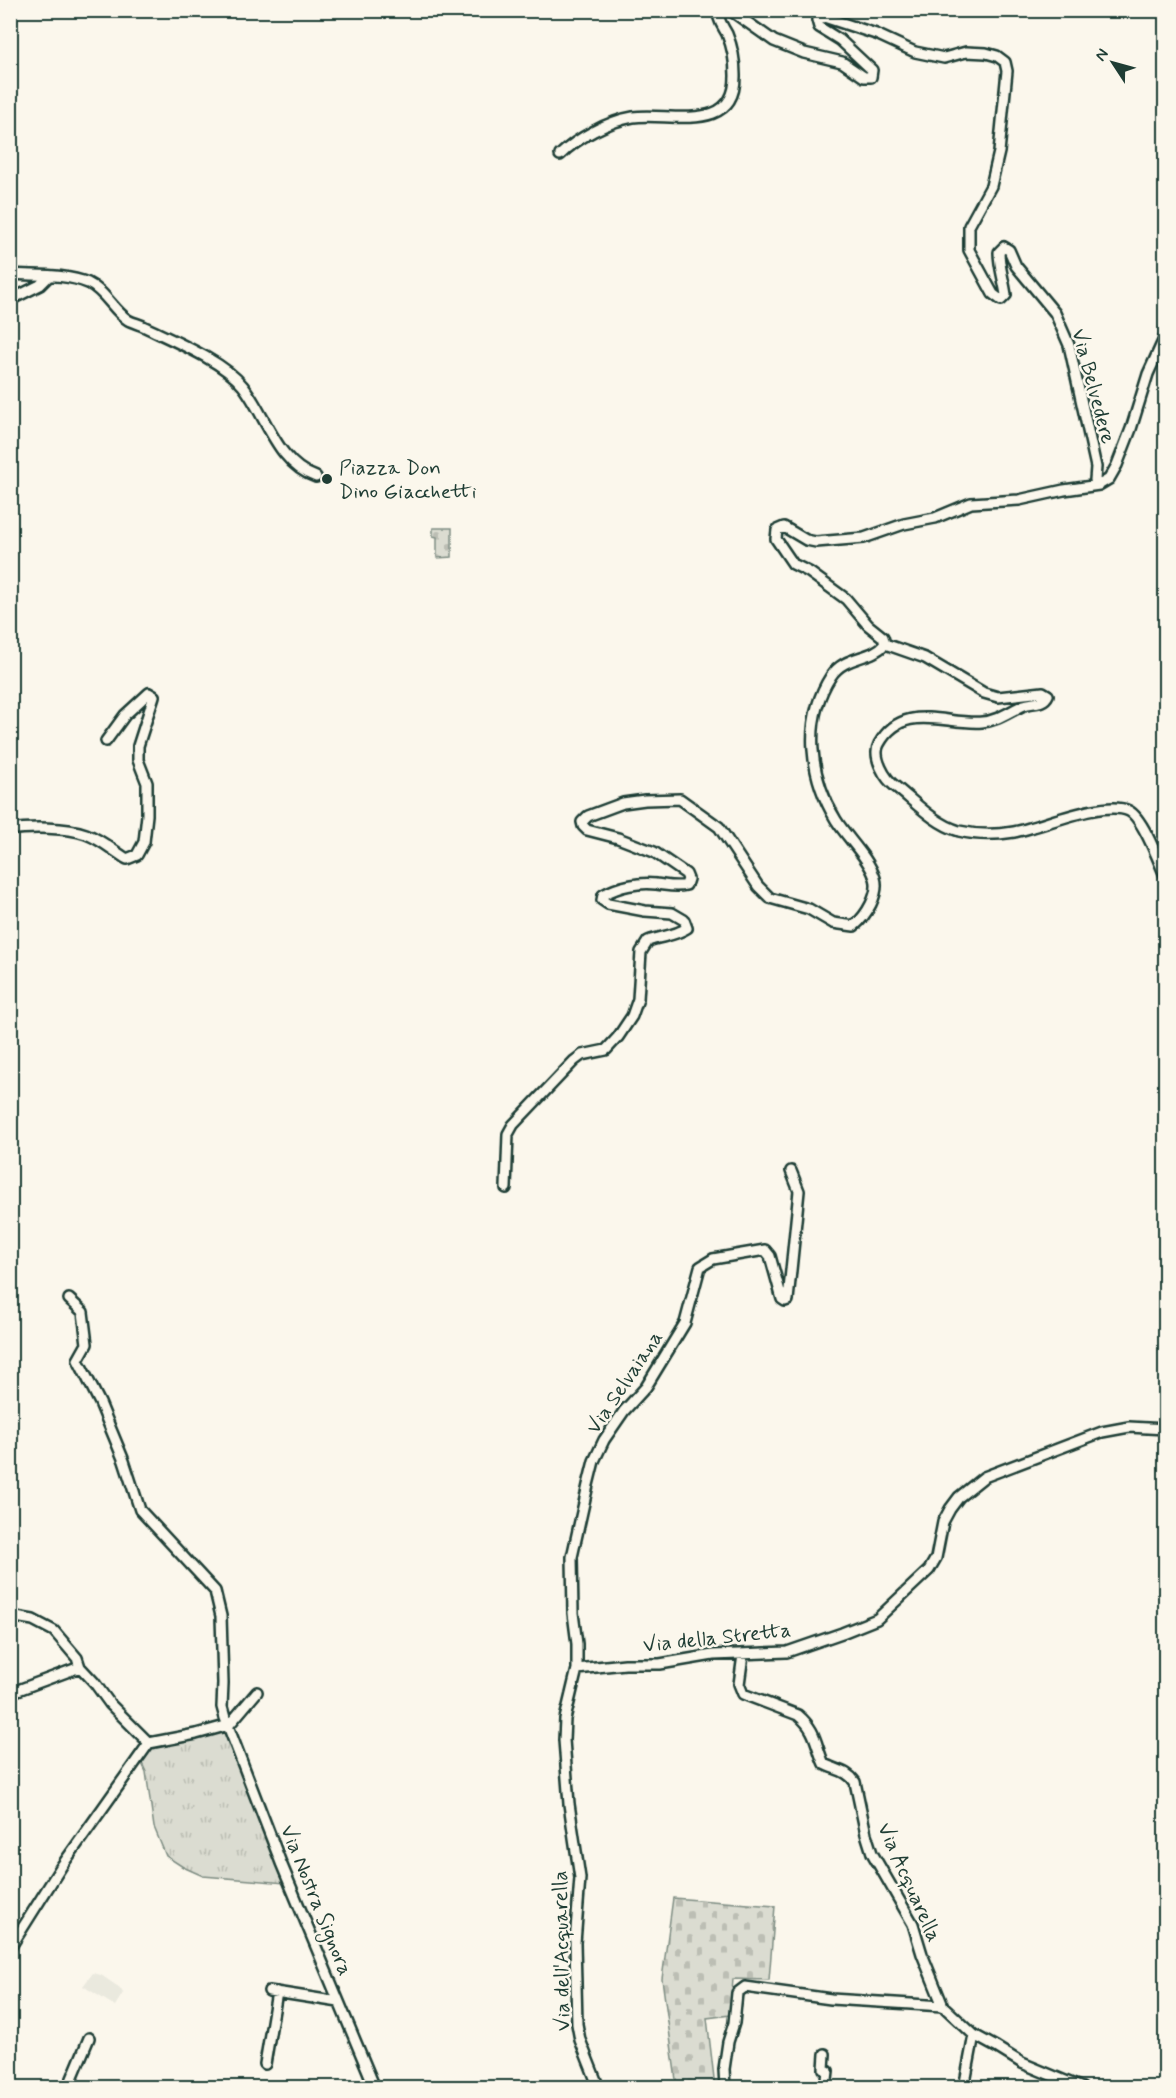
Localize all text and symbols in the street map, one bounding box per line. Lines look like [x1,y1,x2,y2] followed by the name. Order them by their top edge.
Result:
[1083,33,1143,93] north arrow
[1090,45,1114,66] text: N
[1064,326,1122,447] street label: Via Belvedere
[339,454,477,506] place label: Piazza Don Dino Giacchetti
[320,472,334,486] marker: Piazza Don Dino Giacchetti
[580,1325,670,1440] street label: Via Selvaiana
[642,1616,793,1660] street label: Via della Stretta
[870,1818,948,1946] street label: Via Acquarella
[272,1821,359,1980] street label: Via Nostra Signora
[547,1870,577,2032] street label: Via dell'Acquarella

